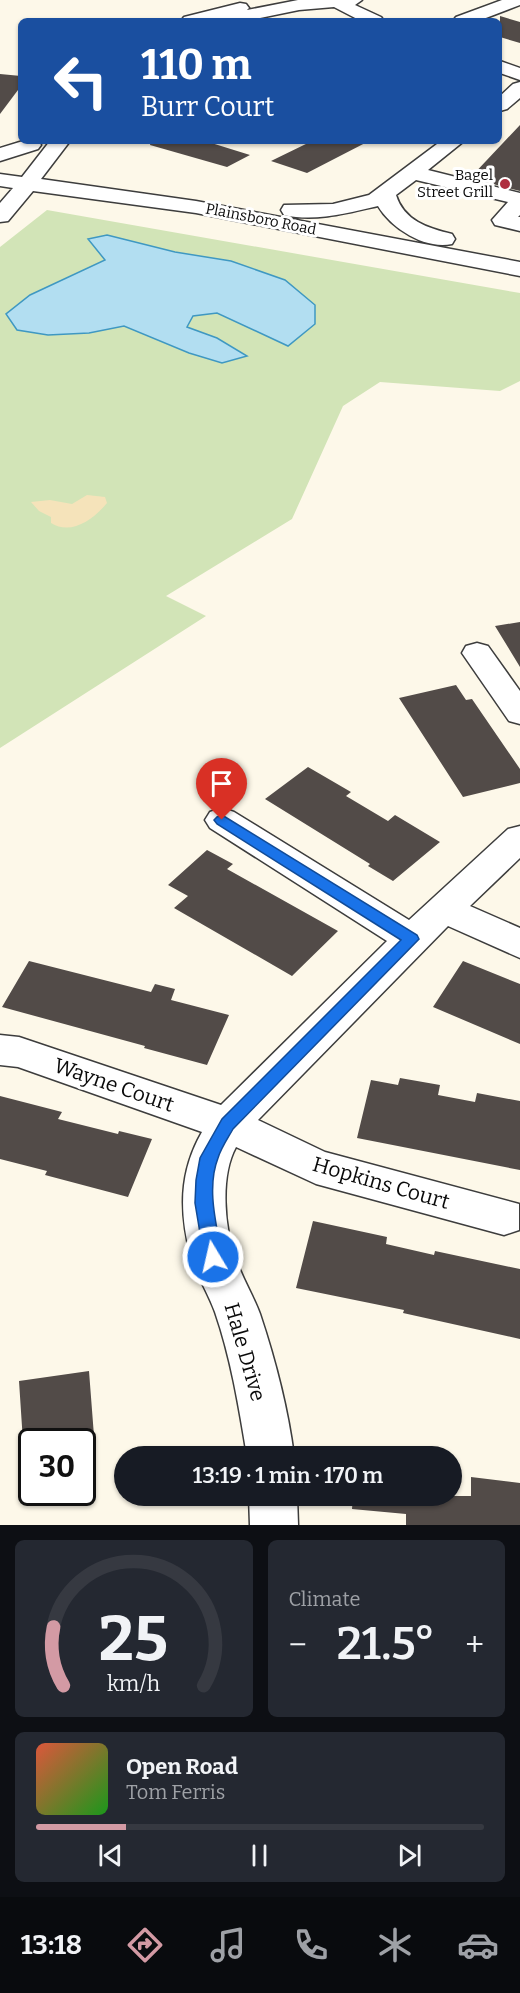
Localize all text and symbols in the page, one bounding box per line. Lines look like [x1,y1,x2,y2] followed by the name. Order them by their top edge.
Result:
[141,40,252,90] text: 110 m
[42,42,120,120] icon: left
[141,91,274,123] text: Burr Court
[417,166,493,201] place label: Bagel Street Grill
[498,177,512,191] marker: Bagel Street Grill
[204,199,318,239] street label: Plainsboro Road
[196,758,247,820] pin
[205,767,238,800] icon: arrive
[50,1052,178,1118] street label: Wayne Court
[310,1151,453,1215] street label: Hopkins Court
[181,1225,245,1289] position arrow
[219,1300,271,1404] street label: Hale Drive
[18,1428,96,1506] speed limit sign: 30
[193,1462,383,1489] text: 13:19 · 1 min · 170 m
[289,1587,360,1611] text: Climate
[99,1602,168,1677] text: 25
[337,1617,435,1671] text: 21.5°
[289,1625,307,1665] text: −
[465,1625,484,1665] text: +
[107,1671,160,1697] text: km/h
[126,1753,238,1780] text: Open Road
[126,1780,225,1804] text: Tom Ferris
[94,1839,127,1872] icon: previous
[243,1839,276,1872] icon: pause
[393,1839,426,1872] icon: next
[124,1924,166,1966] icon: directions
[207,1924,249,1966] icon: music
[290,1924,332,1966] icon: phone
[374,1924,416,1966] icon: climate
[457,1924,499,1966] icon: car
[21,1929,82,1961] text: 13:18

